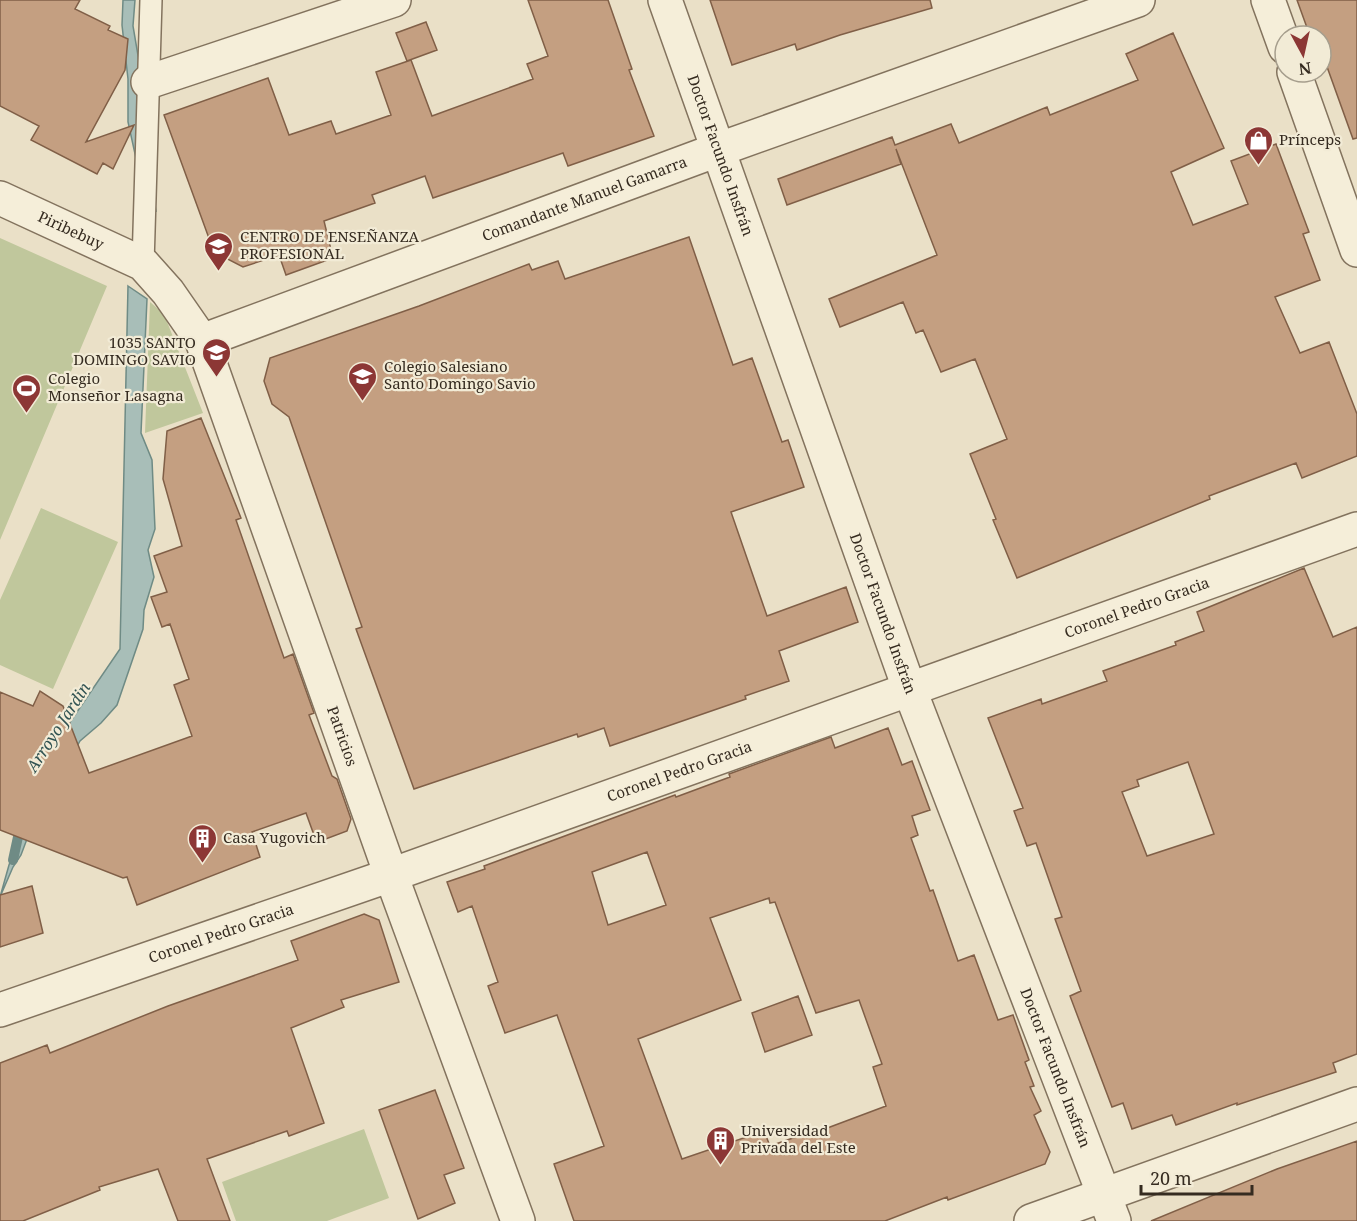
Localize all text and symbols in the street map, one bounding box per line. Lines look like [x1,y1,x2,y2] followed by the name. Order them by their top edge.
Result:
[1273,24,1333,84] north arrow
[1297,57,1313,81] text: N
[683,72,759,239] street label: Doctor Facundo Insfrán
[1242,124,1274,166] shop icon: Prínceps
[1279,129,1341,149] place label: Prínceps
[479,151,690,245] street label: Comandante Manuel Gamarra
[35,206,108,254] street label: Piribebuy
[240,226,420,263] place label: CENTRO DE ENSEÑANZA PROFESIONAL
[203,230,235,272] school or university icon: CENTRO DE ENSEÑANZA PROFESIONAL
[73,332,196,369] place label: 1035 SANTO DOMINGO SAVIO
[201,336,233,378] school or university icon: 1035 SANTO DOMINGO SAVIO
[384,356,536,393] place label: Colegio Salesiano Santo Domingo Savio
[347,360,379,402] school or university icon: Colegio Salesiano Santo Domingo Savio
[48,368,184,405] place label: Colegio Monseñor Lasagna
[11,372,43,414] sports icon: Colegio Monseñor Lasagna
[846,530,921,697] street label: Doctor Facundo Insfrán
[1061,572,1212,642] street label: Coronel Pedro Gracia
[20,678,95,777] water label: Arroyo Jardin
[323,703,363,769] street label: Patricios
[604,736,754,806] street label: Coronel Pedro Gracia
[186,822,218,864] building icon: Casa Yugovich
[223,827,326,847] place label: Casa Yugovich
[146,898,296,967] street label: Coronel Pedro Gracia
[1016,985,1096,1150] street label: Doctor Facundo Insfrán
[741,1120,856,1157] place label: Universidad Privada del Este
[704,1124,736,1166] building icon: Universidad Privada del Este
[1141,1158,1252,1196] scale bar
[1150,1166,1192,1190] text: 20 m

